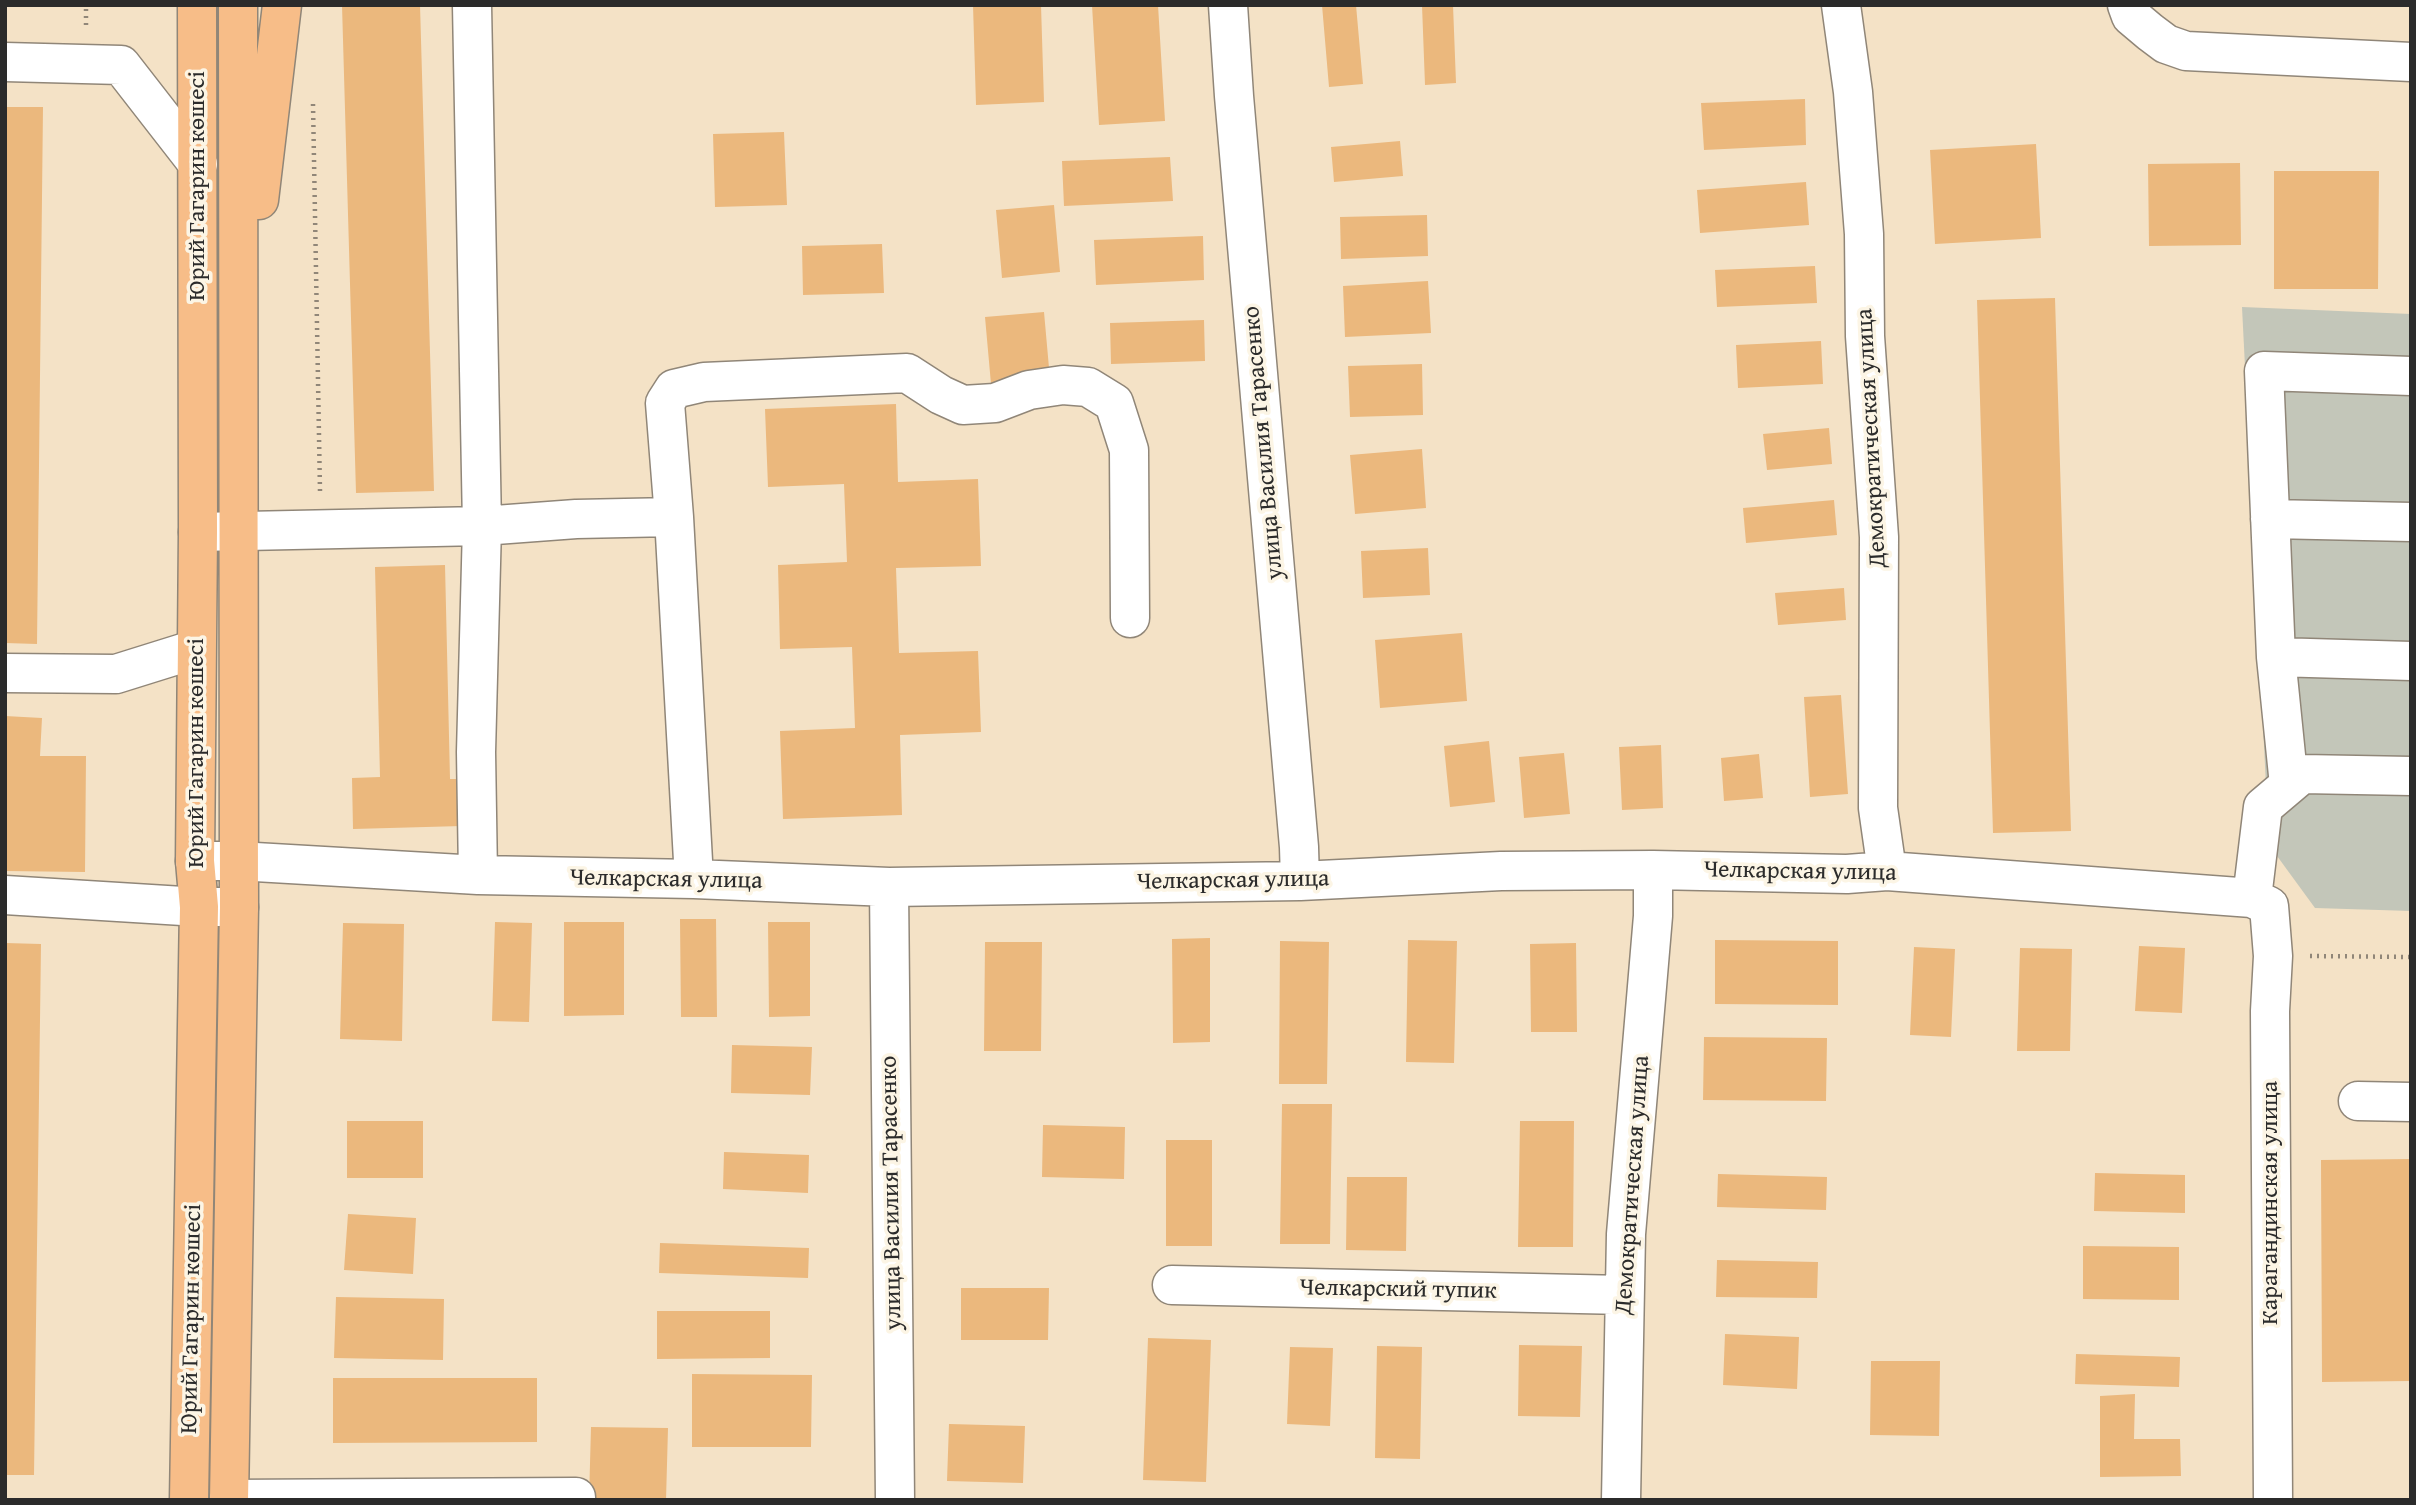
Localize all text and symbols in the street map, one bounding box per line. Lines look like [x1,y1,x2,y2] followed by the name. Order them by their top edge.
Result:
[184,71,212,301] street label: Юрий Гагарин көшесі
[1238,305,1290,581] street label: улица Василия Тарасенко
[1851,308,1893,568] street label: Демократическая улица
[183,638,211,868] street label: Юрий Гагарин көшесі
[1703,856,1897,888] street label: Челкарская улица
[569,864,763,896] street label: Челкарская улица
[1136,865,1330,897] street label: Челкарская улица
[1610,1054,1656,1316] street label: Демократическая улица
[875,1055,909,1331] street label: улица Василия Тарасенко
[2257,1081,2285,1325] street label: Карагандинская улица
[176,1204,208,1434] street label: Юрий Гагарин көшесі
[1299,1274,1497,1306] street label: Челкарский тупик

